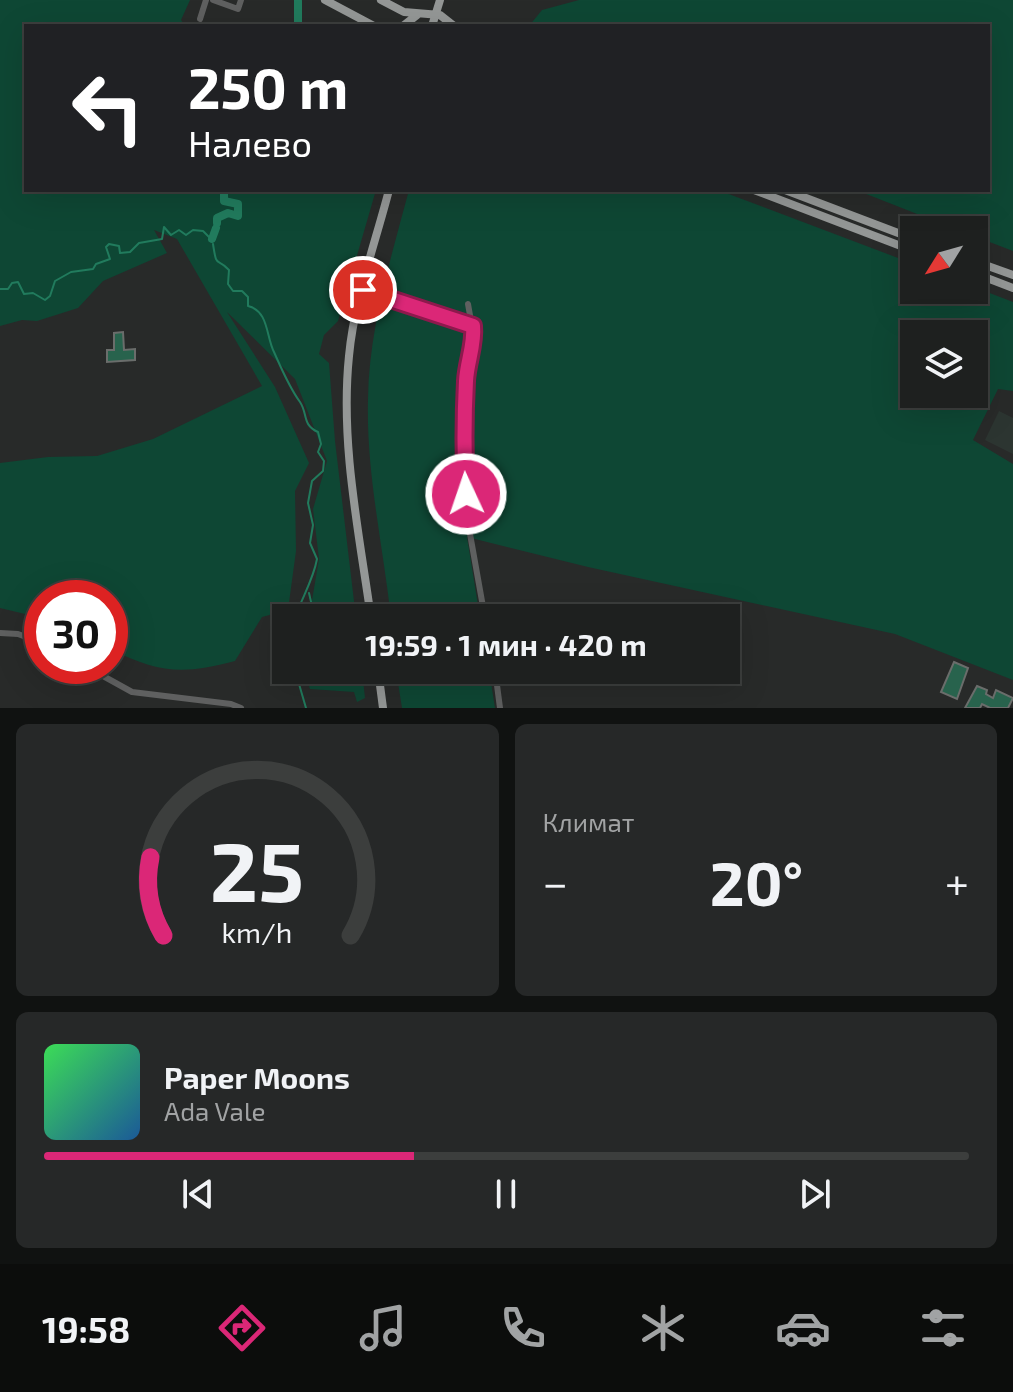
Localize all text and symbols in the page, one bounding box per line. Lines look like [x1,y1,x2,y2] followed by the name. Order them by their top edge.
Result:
[188,53,348,120] text: 250 m
[56,56,160,160] icon: left
[188,121,312,164] text: Налево
[900,216,988,304] north arrow
[900,216,988,408] map controls
[329,256,397,324] pin
[341,268,385,312] icon: arrive
[900,320,988,408] button: layers
[424,452,508,536] position arrow
[24,580,128,684] speed limit sign: 30
[365,626,647,662] text: 19:59 · 1 мин · 420 m
[543,806,635,837] text: Климат
[210,819,304,919] text: 25
[710,846,803,918] text: 20°
[543,855,568,908] text: −
[945,855,969,908] text: +
[222,914,293,949] text: km/h
[164,1059,350,1095] text: Paper Moons
[164,1095,266,1126] text: Ada Vale
[176,1172,220,1216] icon: previous
[484,1172,528,1216] icon: pause
[793,1172,837,1216] icon: next
[214,1300,270,1356] icon: directions
[355,1300,411,1356] icon: music
[495,1300,551,1356] icon: phone
[635,1300,691,1356] icon: climate
[775,1300,831,1356] icon: car
[915,1300,971,1356] icon: filters
[42,1307,130,1350] text: 19:58

